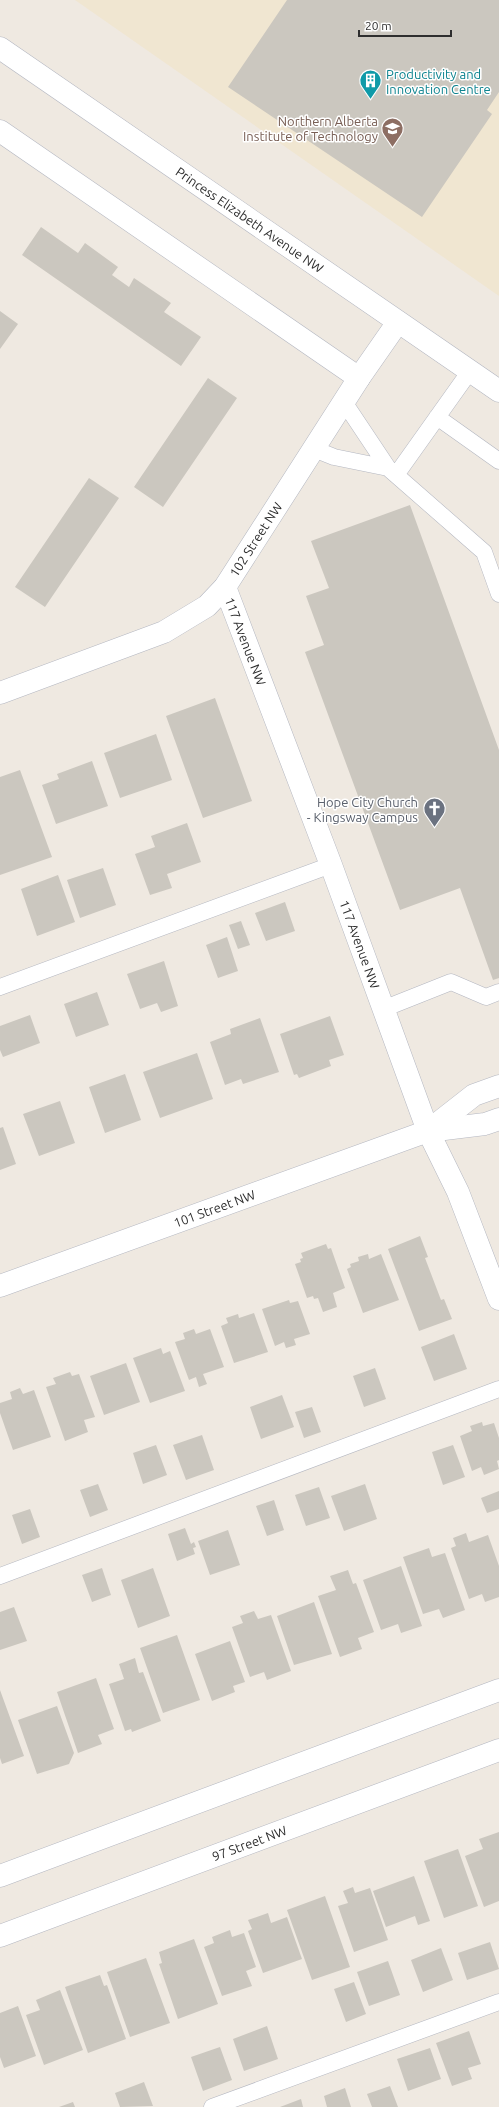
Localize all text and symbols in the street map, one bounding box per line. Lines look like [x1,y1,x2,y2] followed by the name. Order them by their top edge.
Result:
[359,12,451,38] scale bar
[365,19,392,32] text: 20 m
[386,67,491,96] place label: Productivity and Innovation Centre
[358,68,384,101] building icon: Productivity and Innovation Centre
[243,114,378,143] place label: Northern Alberta Institute of Technology
[380,115,406,148] school or university icon: Northern Alberta Institute of Technology
[173,164,326,275] street label: Princess Elizabeth Avenue NW
[227,500,285,579] street label: 102 Street NW
[223,595,269,687] street label: 117 Avenue NW
[307,795,418,824] place label: Hope City Church - Kingsway Campus
[421,796,447,829] church icon: Hope City Church - Kingsway Campus
[337,898,382,991] street label: 117 Avenue NW
[172,1187,257,1230] street label: 101 Street NW
[210,1823,288,1863] street label: 97 Street NW

